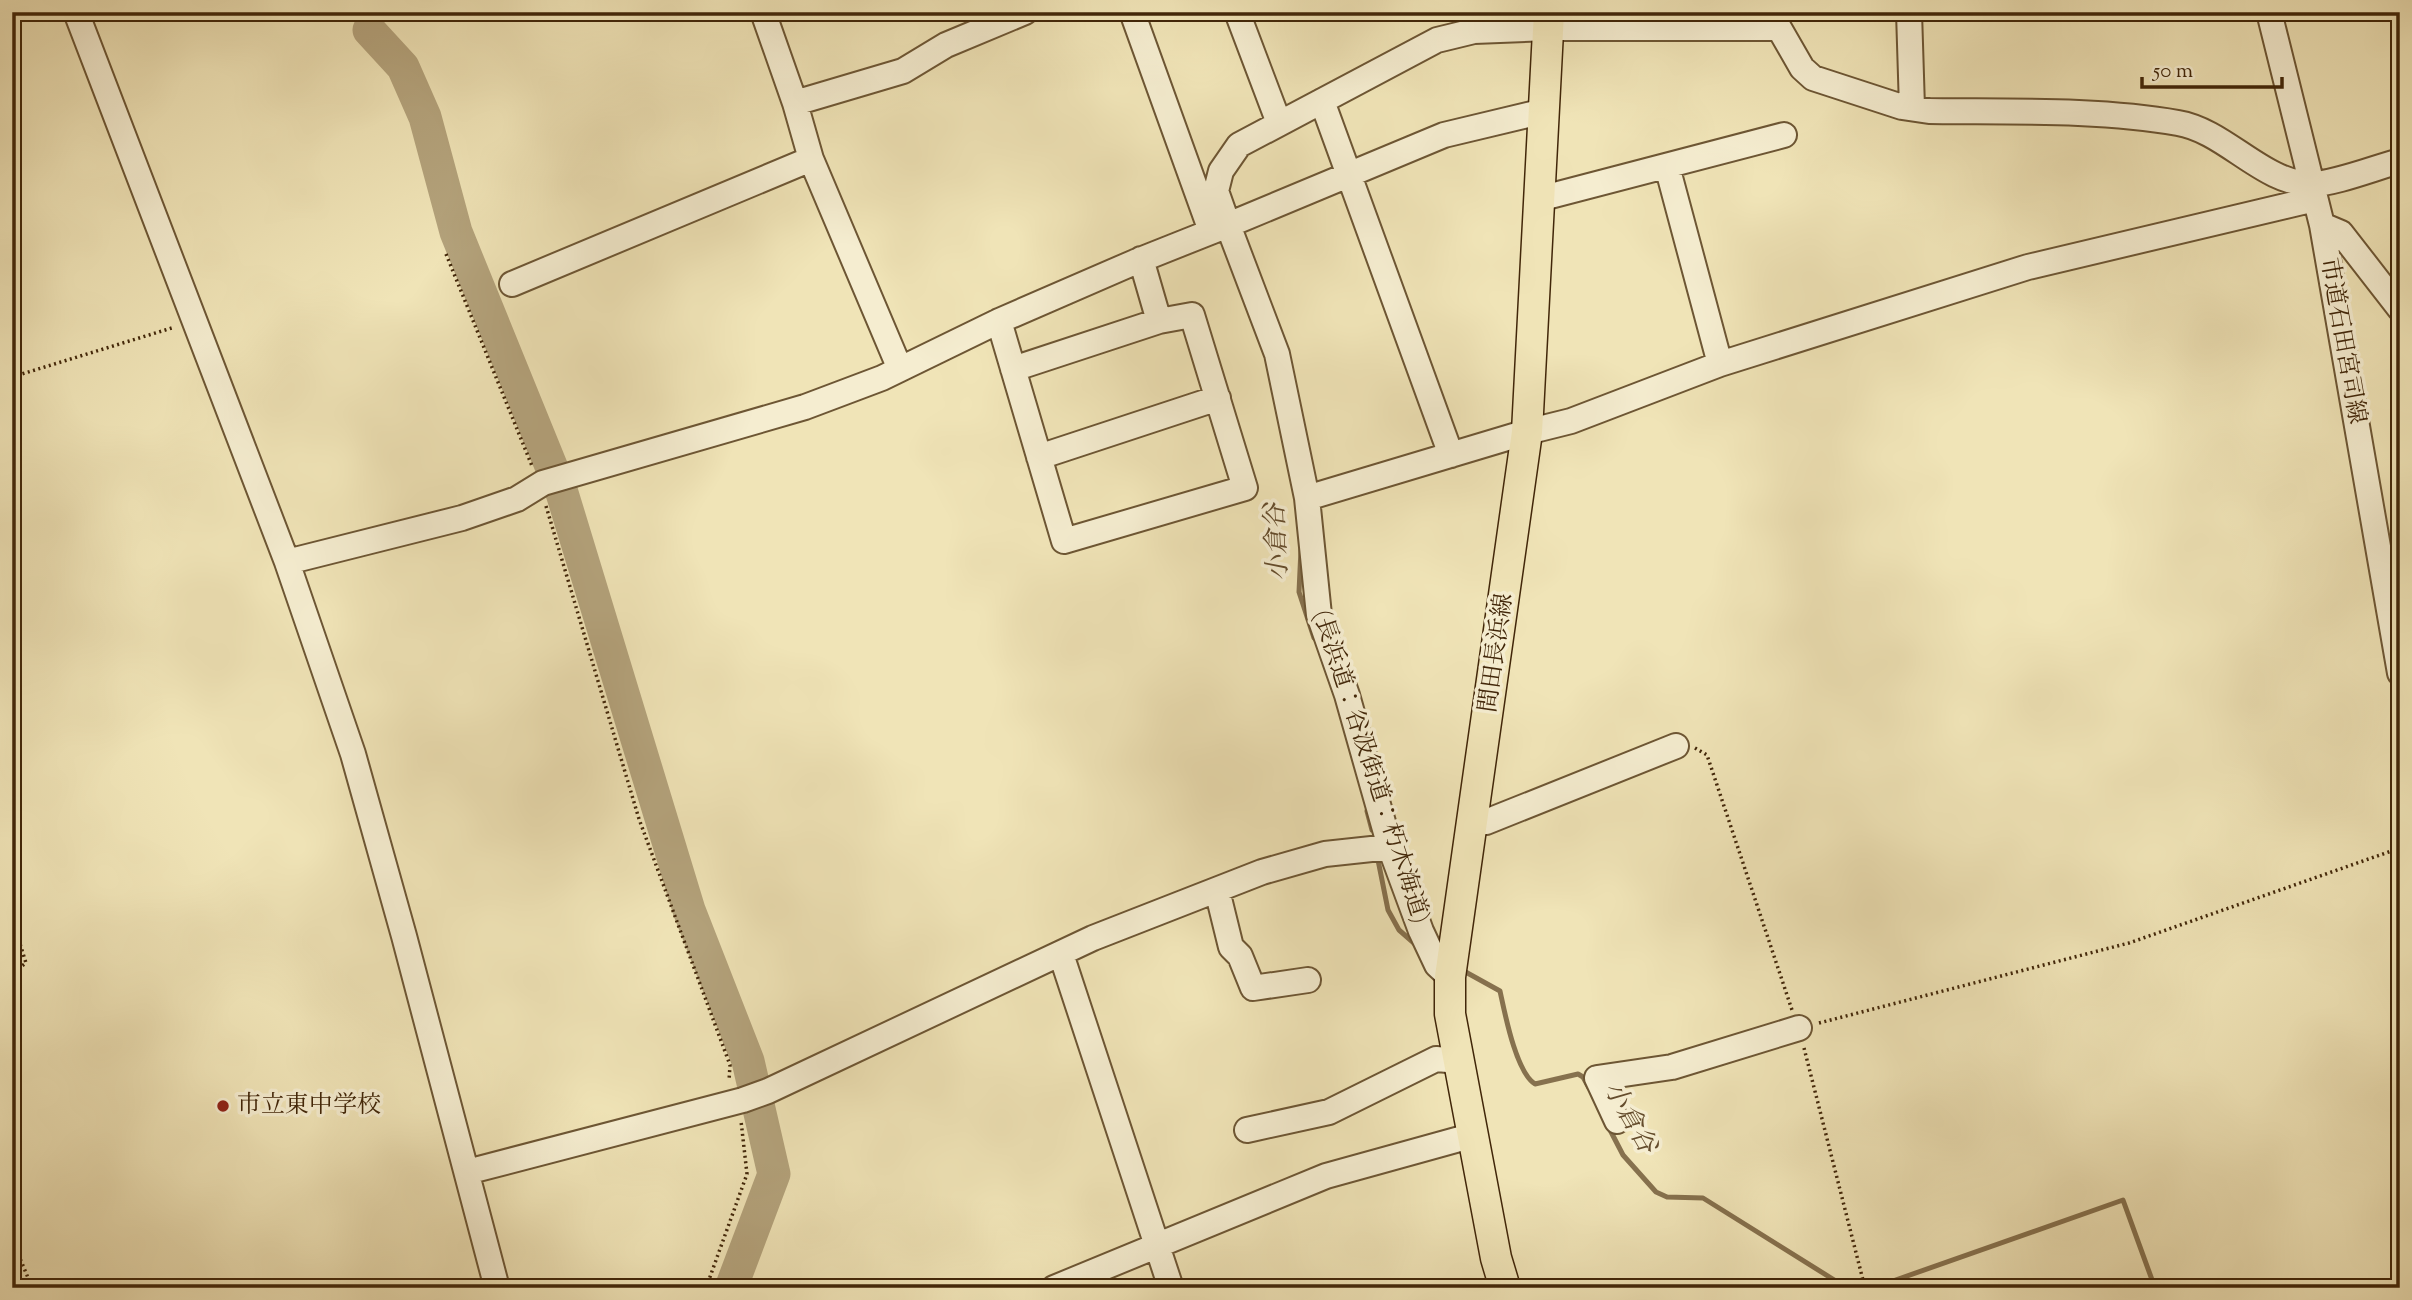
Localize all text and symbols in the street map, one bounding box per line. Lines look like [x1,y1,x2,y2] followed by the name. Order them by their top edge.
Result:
[2142,46,2282,90] scale bar
[2152,57,2193,87] text: 50 m
[2311,255,2373,427] street label: 市道石田宮司線
[1257,500,1299,582] water label: 小倉谷
[1472,591,1522,715] street label: 間田長浜線
[1303,606,1437,928] street label: (長浜道：谷汲街道：朽木海道)
[1593,1075,1666,1163] water label: 小倉谷
[237,1089,381,1123] place label: 市立東中学校
[215,1098,231,1114] marker: 市立東中学校

